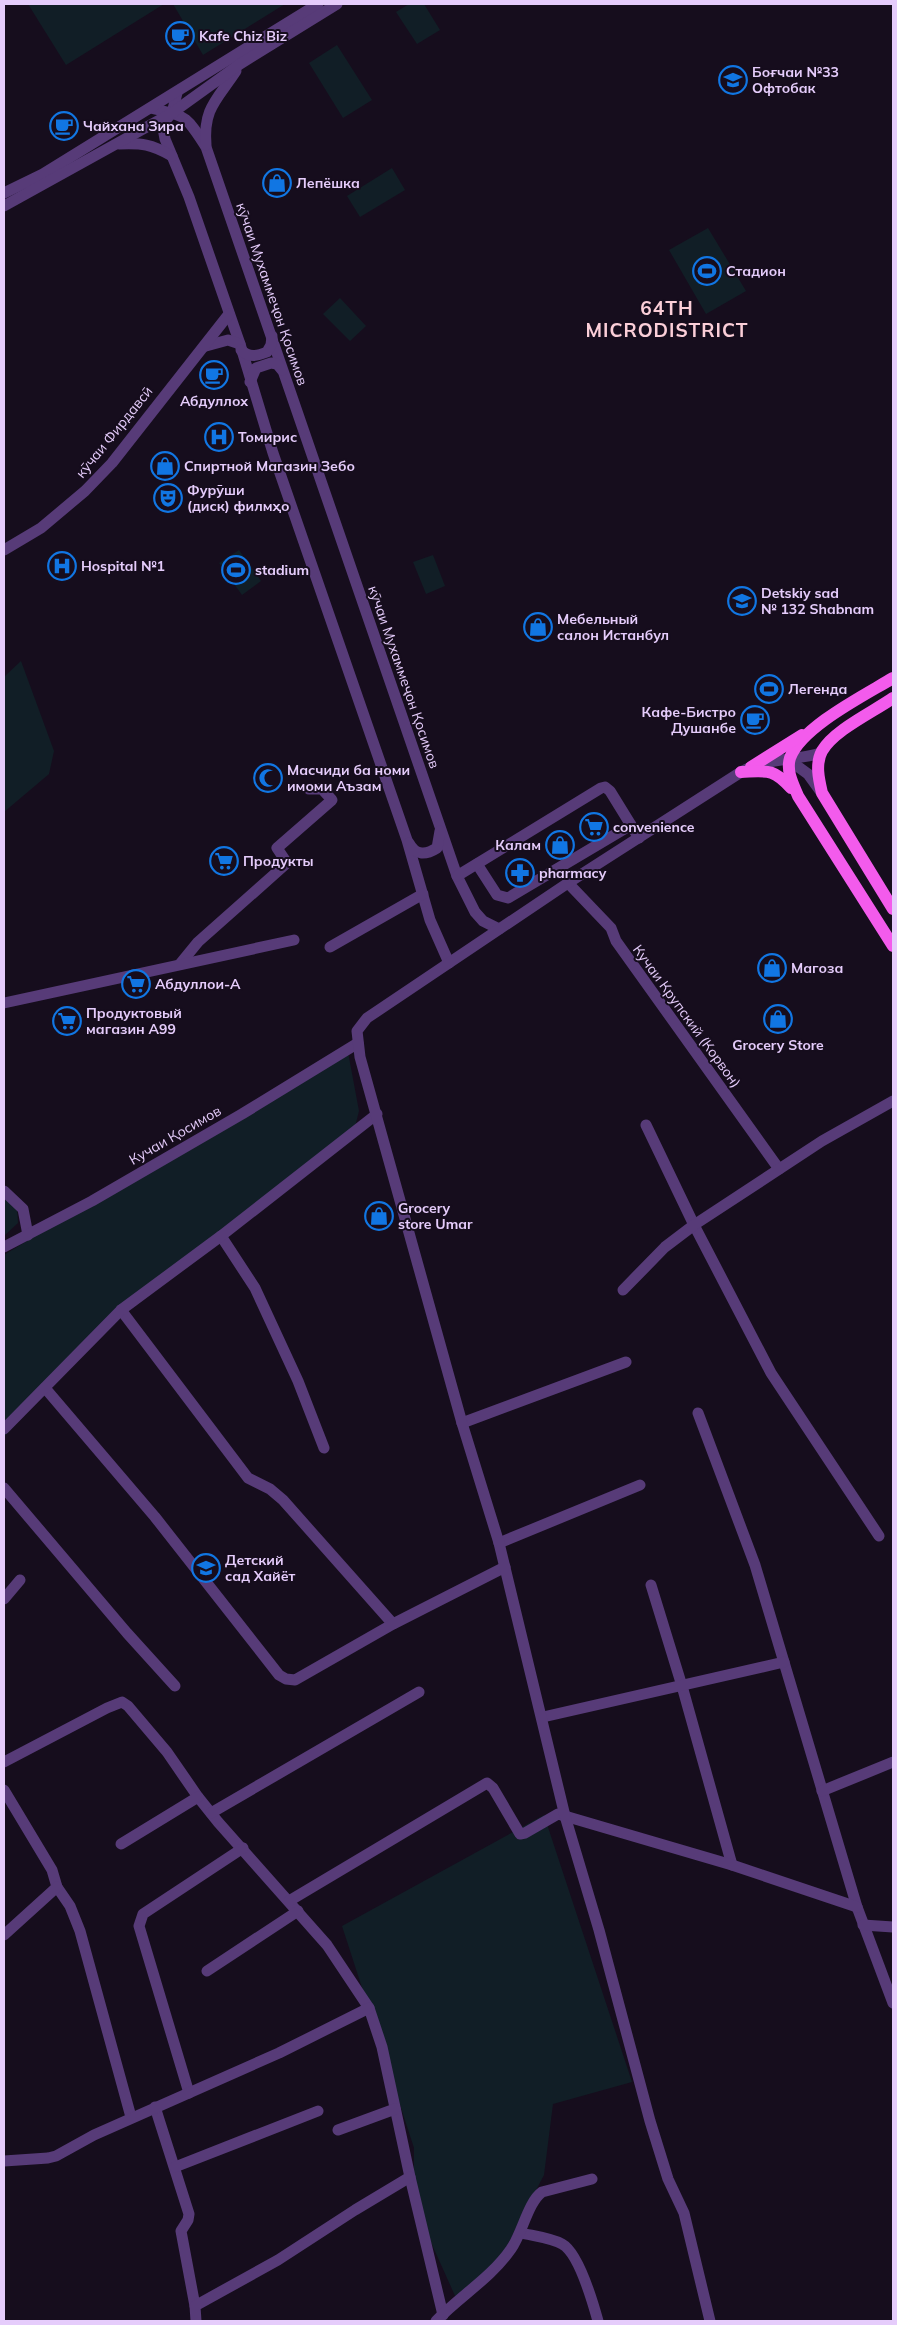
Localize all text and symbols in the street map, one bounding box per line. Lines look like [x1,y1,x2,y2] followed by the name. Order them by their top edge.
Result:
[165,21,195,51] cafe icon: Kafe Chiz Biz
[199,27,287,45] place label: Kafe Chiz Biz
[752,63,839,97] place label: Боғчаи №33 Офтобак
[718,65,748,95] school or university icon: Боғчаи №33 Офтобак
[49,111,79,141] cafe icon: Чайхана Зира
[83,117,184,135] place label: Чайхана Зира
[262,168,292,198] shop icon: Лепёшка
[296,174,360,192] place label: Лепёшка
[232,200,312,388] street label: кӯчаи Мухаммеҷон Қосимов
[692,256,722,286] sports icon: Стадион
[726,262,786,280] place label: Стадион
[585,296,749,342] district label: 64TH MICRODISTRICT
[199,360,229,390] cafe icon: Абдуллох
[72,383,156,481] street label: кӯчаи Фирдавсӣ
[180,392,248,410] place label: Абдуллох
[204,422,234,452] hospital icon: Томирис
[238,428,297,446] place label: Томирис
[150,451,180,481] shop icon: Спиртной Магазин Зебо
[184,457,355,475] place label: Спиртной Магазин Зебо
[187,481,289,515] place label: Фурӯши (диск) филмҳо
[153,483,183,513] theatre icon: Фурӯши (диск) филмҳо
[47,551,77,581] hospital icon: Hospital №1
[221,555,251,585] sports icon: stadium
[81,557,165,575] place label: Hospital №1
[255,561,309,579] place label: stadium
[364,583,444,771] street label: кӯчаи Мухаммеҷон Қосимов
[761,584,874,618] place label: Detskiy sad № 132 Shabnam
[727,586,757,616] school or university icon: Detskiy sad № 132 Shabnam
[557,610,669,644] place label: Мебельный салон Истанбул
[523,612,553,642] shop icon: Мебельный салон Истанбул
[754,674,784,704] sports icon: Легенда
[788,680,847,698] place label: Легенда
[642,703,736,737] place label: Кафе-Бистро Душанбе
[740,705,770,735] cafe icon: Кафе-Бистро Душанбе
[287,761,410,795] place label: Масчиди ба номи имоми Аъзам
[253,763,283,793] mosque icon: Масчиди ба номи имоми Аъзам
[579,812,609,842] supermarket icon: convenience
[613,818,695,836] place label: convenience
[545,830,575,860] shop icon: Калам
[495,836,541,854] place label: Калам
[209,846,239,876] supermarket icon: Продукты
[243,852,314,870] place label: Продукты
[505,858,535,888] pharmacy icon: pharmacy
[539,864,607,882] place label: pharmacy
[629,941,745,1091] street label: Кучаи Крупский (Корвон)
[757,953,787,983] shop icon: Магоза
[791,959,843,977] place label: Магоза
[121,969,151,999] supermarket icon: Абдуллои-А
[155,975,241,993] place label: Абдуллои-А
[86,1004,182,1038] place label: Продуктовый магазин А99
[763,1004,793,1034] shop icon: Grocery Store
[52,1006,82,1036] supermarket icon: Продуктовый магазин А99
[732,1036,824,1054] place label: Grocery Store
[126,1101,224,1169] street label: Кучаи Қосимов
[398,1199,473,1233] place label: Grocery store Umar
[364,1201,394,1231] shop icon: Grocery store Umar
[225,1551,296,1585] place label: Детский сад Хайёт
[191,1553,221,1583] school or university icon: Детский сад Хайёт

